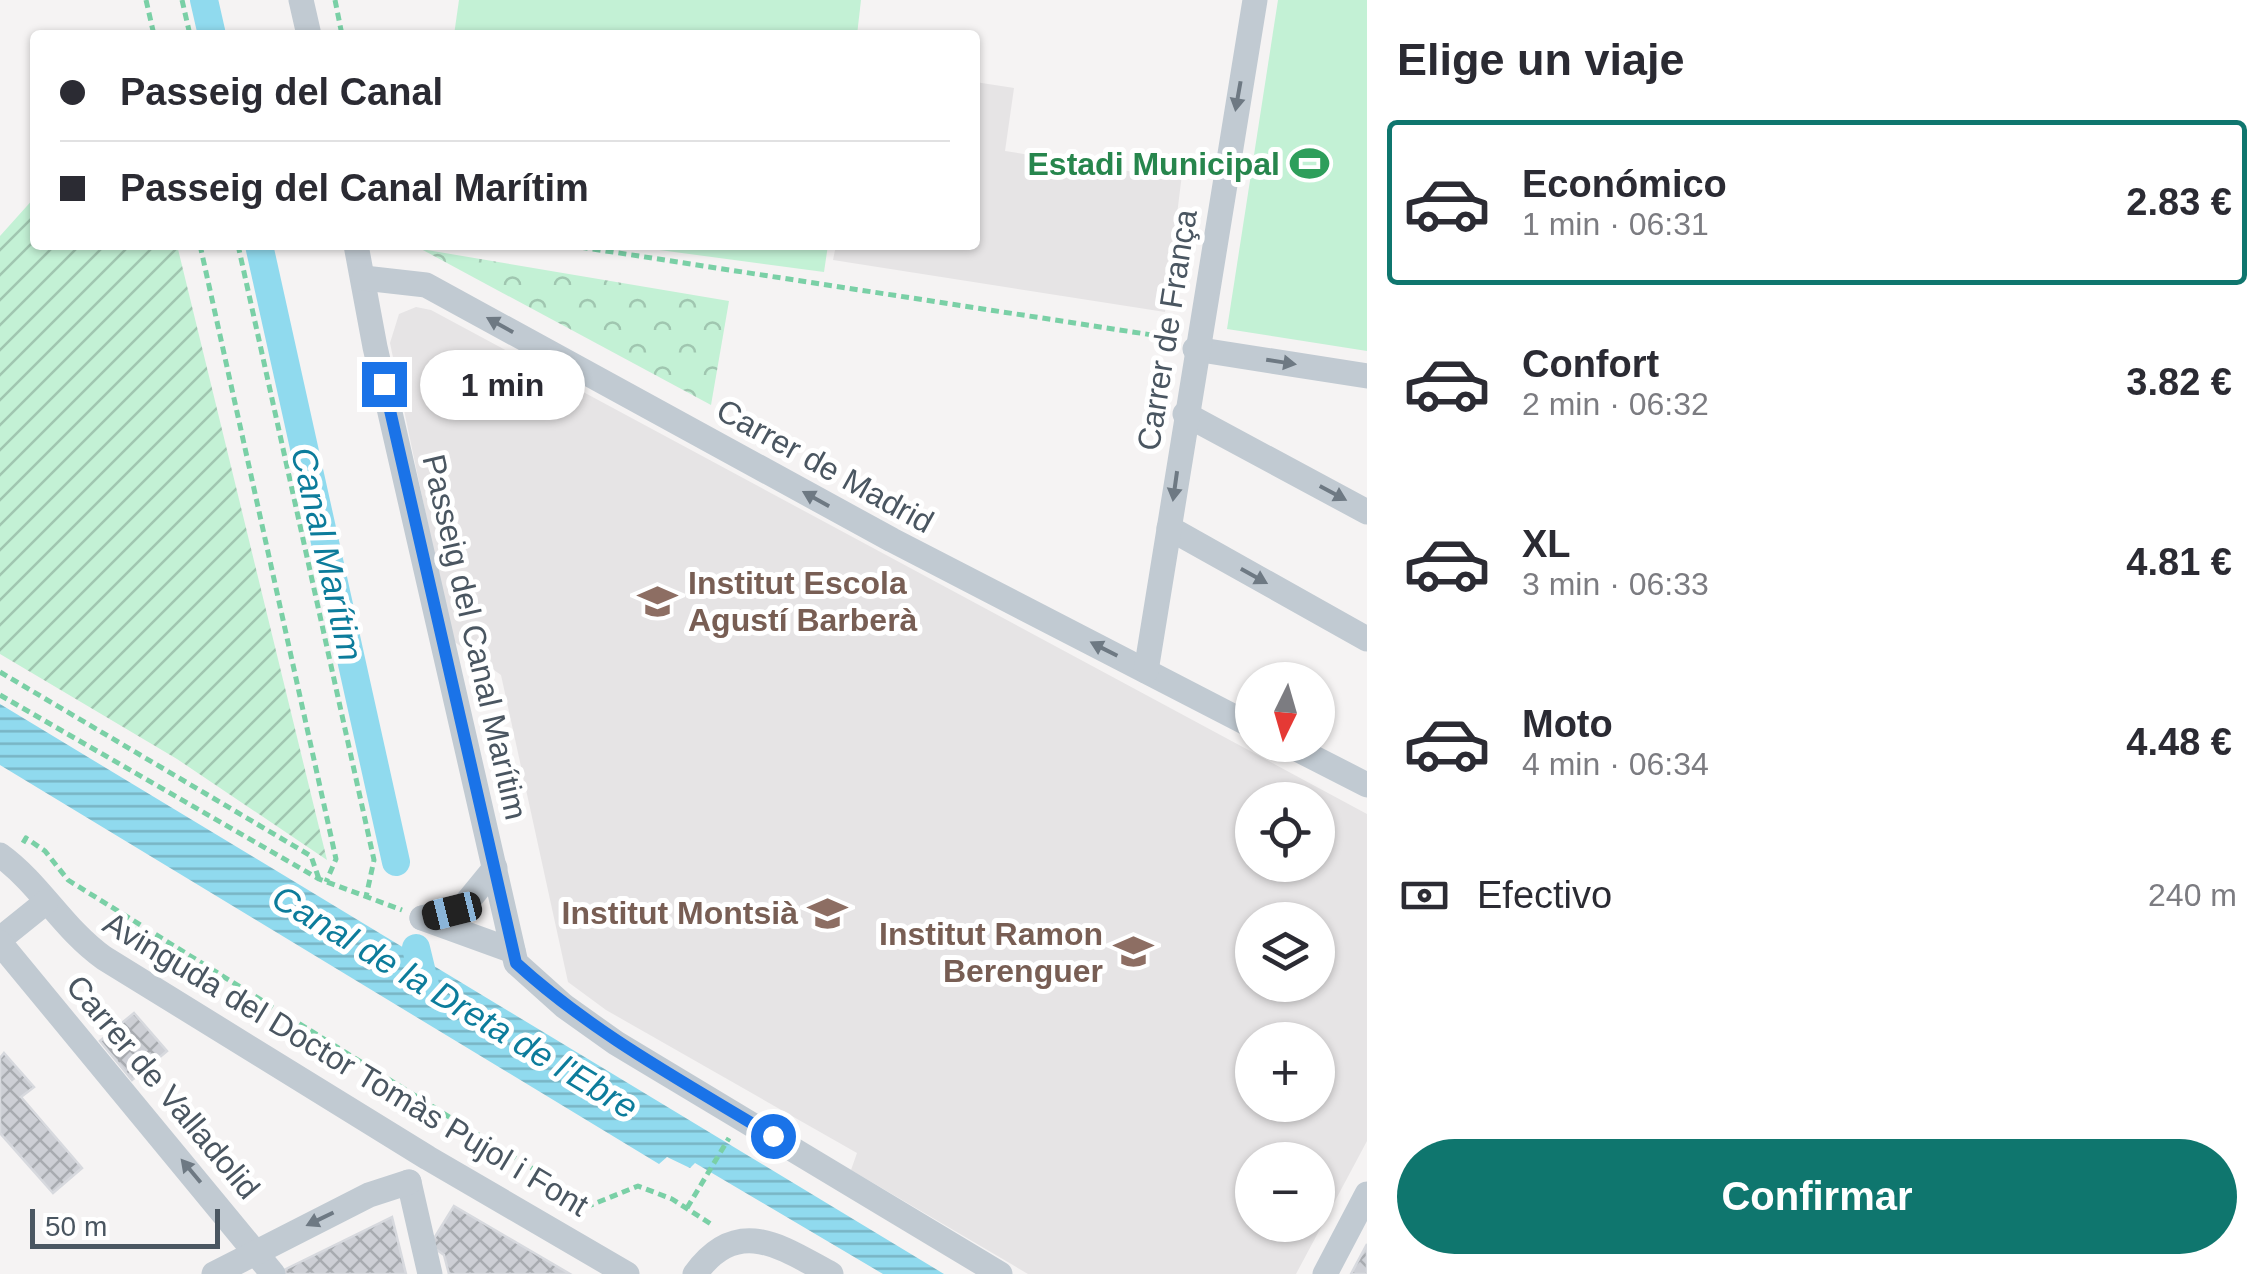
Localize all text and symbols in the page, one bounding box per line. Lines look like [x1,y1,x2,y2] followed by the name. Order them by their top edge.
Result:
[1397,34,1685,85] text: Elige un viaje
[120,71,443,113] text: Passeig del Canal
[1230,81,1245,112] one-way arrow
[1289,143,1331,185] sports icon: Estadi Municipal
[1028,146,1280,182] place label: Estadi Municipal
[1402,158,1492,248] icon: car
[1522,163,1727,205] text: Económico
[120,167,589,209] text: Passeig del Canal Marítim
[2126,181,2232,223] text: 2.83 €
[1522,206,1709,242] text: 1 min · 06:31
[1130,207,1204,453] street label: Carrer de França
[486,317,515,334] one-way arrow
[1402,338,1492,428] icon: car
[1522,343,1659,385] text: Confort
[419,349,584,419] callout: 1 min
[1266,355,1297,370] one-way arrow
[2126,361,2232,403] text: 3.82 €
[362,362,407,407] route end
[461,367,544,403] text: 1 min
[1522,386,1709,422] text: 2 min · 06:32
[711,392,939,540] street label: Carrer de Madrid
[284,443,371,664] water label: Canal Marítim
[415,451,535,823] street label: Passeig del Canal Marítim
[1167,471,1183,502] one-way arrow
[1318,484,1347,501] one-way arrow
[801,490,830,507] one-way arrow
[1402,518,1492,608] icon: car
[1522,523,1571,565] text: XL
[2126,541,2232,583] text: 4.81 €
[688,565,918,638] place label: Institut Escola Agustí Barberà
[1522,566,1709,602] text: 3 min · 06:33
[1240,568,1269,585] one-way arrow
[637,580,679,622] school or university icon: Institut Escola Agustí Barberà
[1089,641,1118,658] one-way arrow
[1235,662,1335,762] north arrow
[1235,662,1335,1242] map controls
[1402,698,1492,788] icon: car
[1522,703,1613,745] text: Moto
[2126,721,2232,763] text: 4.48 €
[1522,746,1709,782] text: 4 min · 06:34
[1235,782,1335,882] button: locate
[1397,868,1452,923] icon: cash
[1477,874,1612,916] text: Efectivo
[266,877,645,1126] water label: Canal de la Dreta de l'Ebre
[2148,877,2237,913] text: 240 m
[419,889,485,933] car
[807,892,849,934] school or university icon: Institut Montsià
[562,895,798,931] place label: Institut Montsià
[1235,902,1335,1002] button: layers
[97,905,595,1223] street label: Avinguda del Doctor Tomàs Pujol i Font
[879,916,1103,989] place label: Institut Ramon Berenguer
[1112,931,1154,973] school or university icon: Institut Ramon Berenguer
[59,968,267,1206] street label: Carrer de Valladolid
[1235,1022,1335,1122] button: +
[751,1114,796,1159] route start
[1397,1139,2237,1254] button: Confirmar
[1235,1142,1335,1242] button: −
[180,1158,202,1183] one-way arrow
[30,1204,220,1248] scale bar
[45,1211,107,1242] text: 50 m
[305,1211,334,1228] one-way arrow

